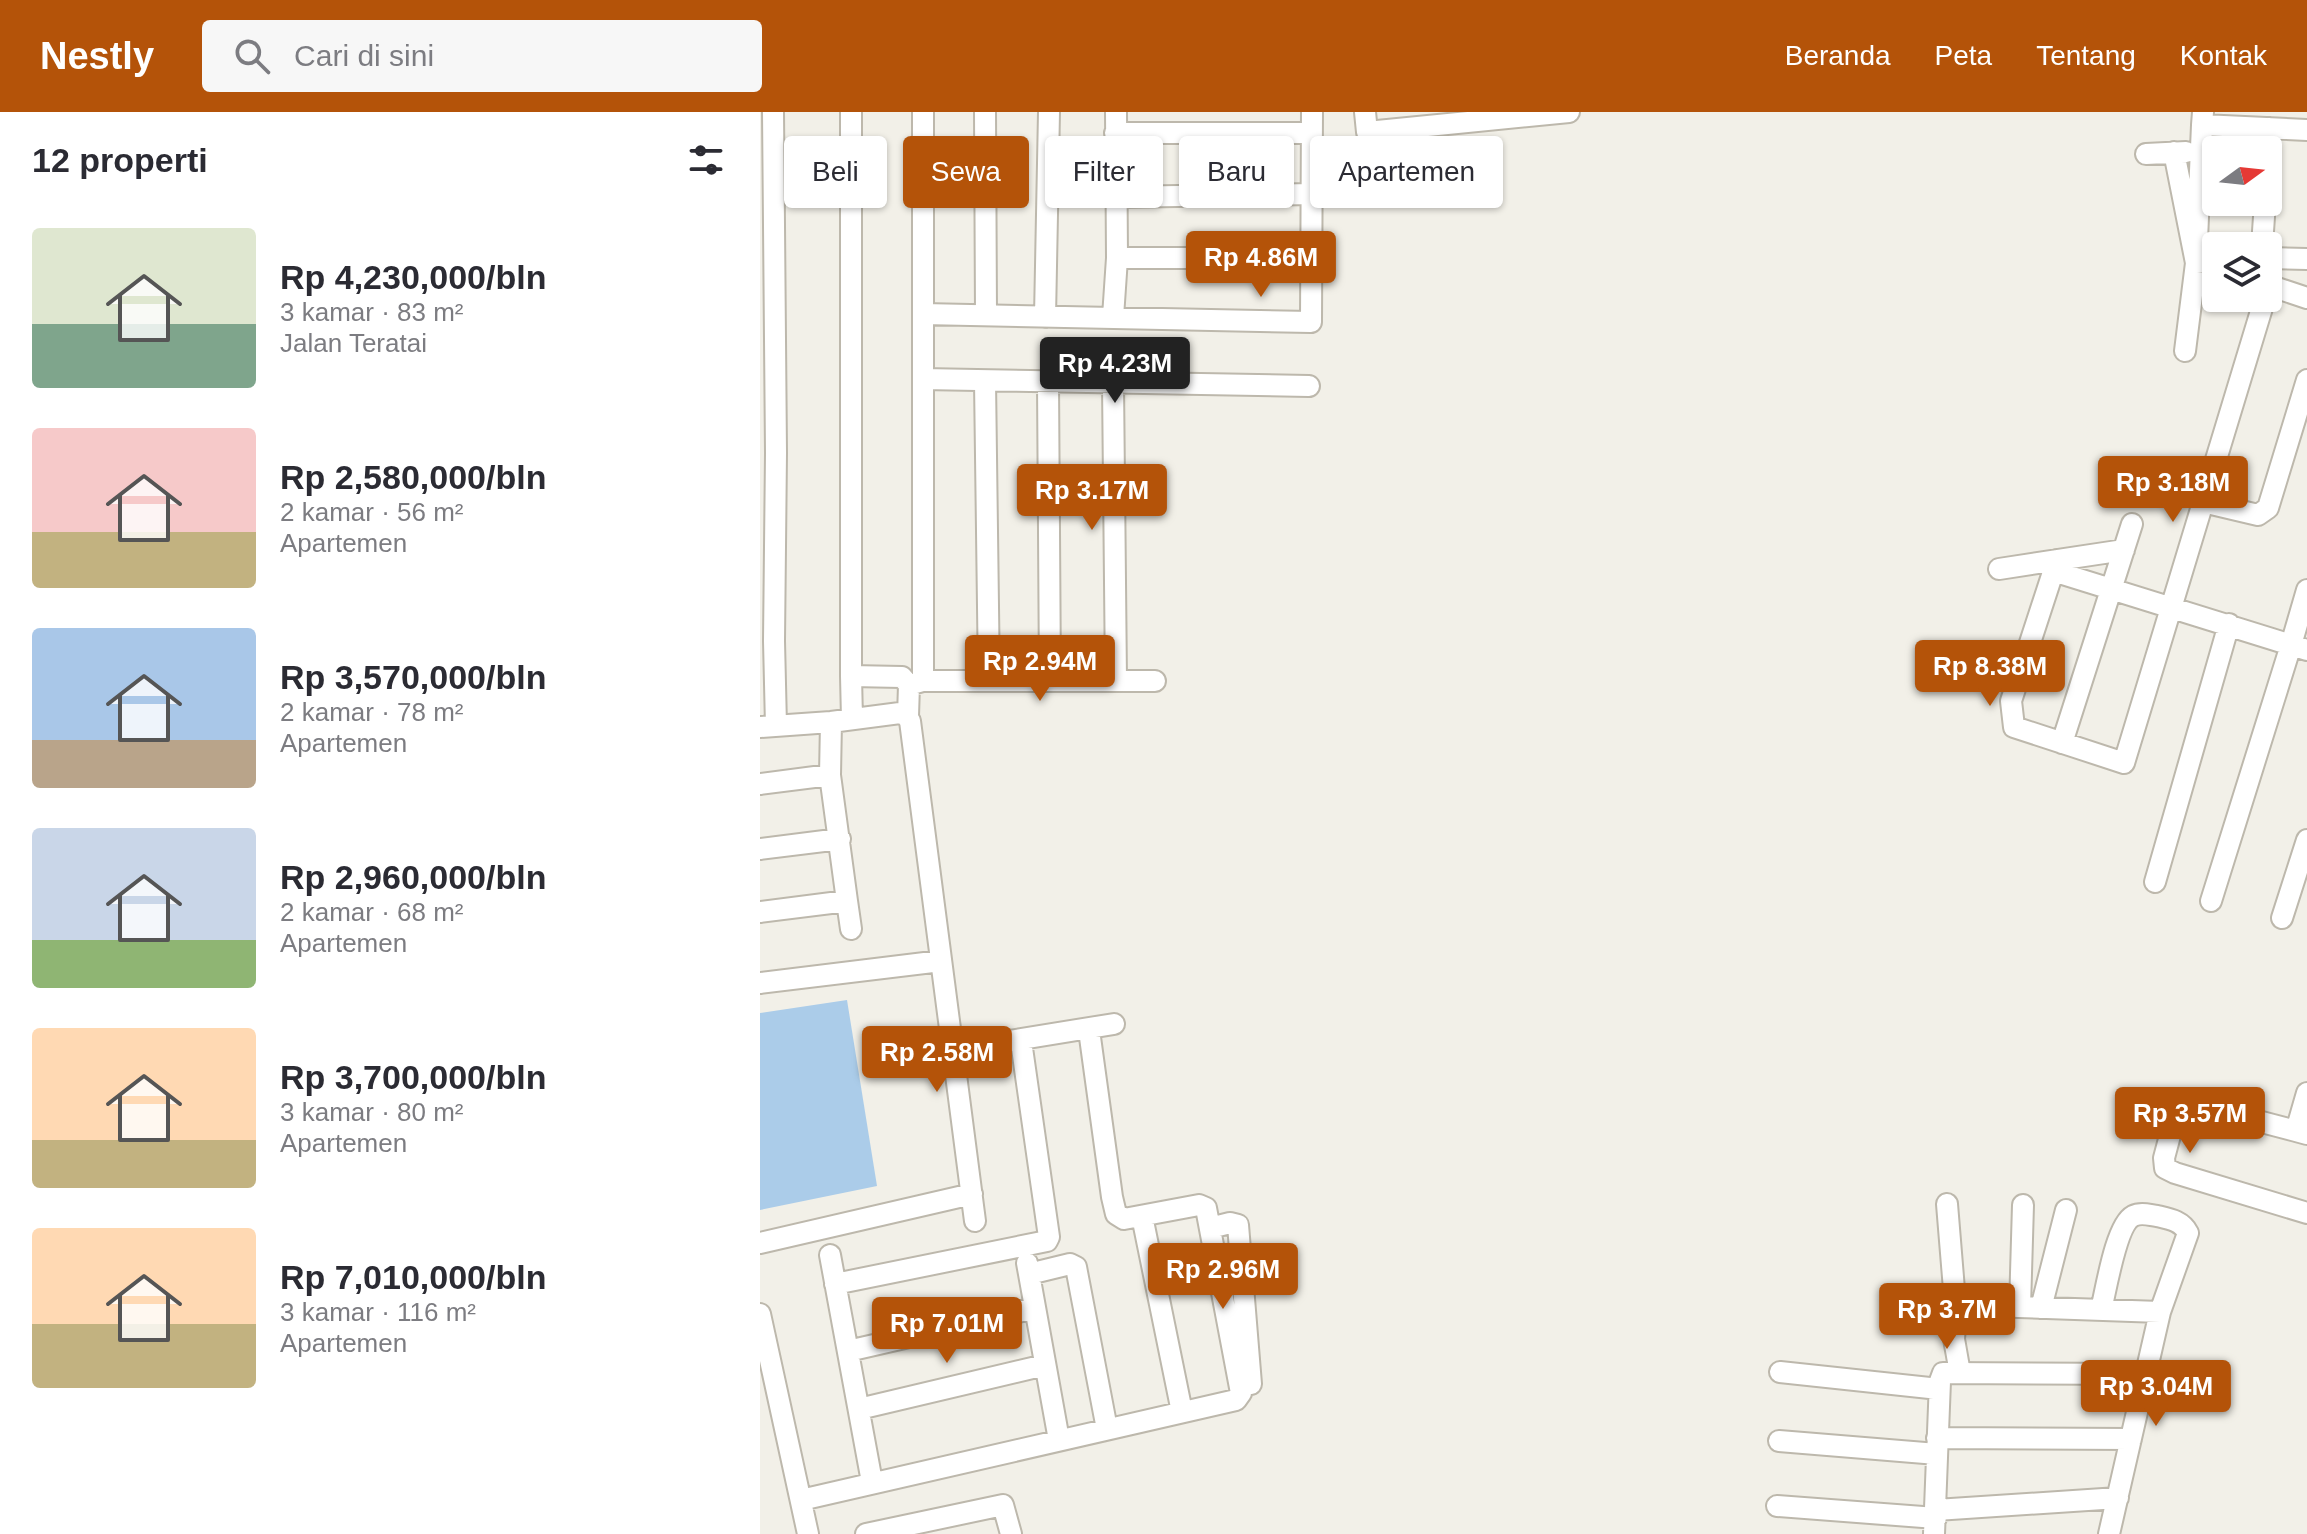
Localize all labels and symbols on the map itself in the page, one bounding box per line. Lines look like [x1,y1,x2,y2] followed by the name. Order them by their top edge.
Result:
[2202,136,2282,216] north arrow
[1178,231,1344,299] pin: Rp 4.86M
[1032,337,1198,405] pin: Rp 4.23M
[2090,456,2256,524] pin: Rp 3.18M
[1009,464,1175,532] pin: Rp 3.17M
[957,635,1123,703] pin: Rp 2.94M
[1907,640,2073,708] pin: Rp 8.38M
[854,1026,1020,1094] pin: Rp 2.58M
[2107,1087,2273,1155] pin: Rp 3.57M
[1140,1243,1306,1311] pin: Rp 2.96M
[1873,1283,2021,1351] pin: Rp 3.7M
[864,1297,1030,1365] pin: Rp 7.01M
[2073,1360,2239,1428] pin: Rp 3.04M

